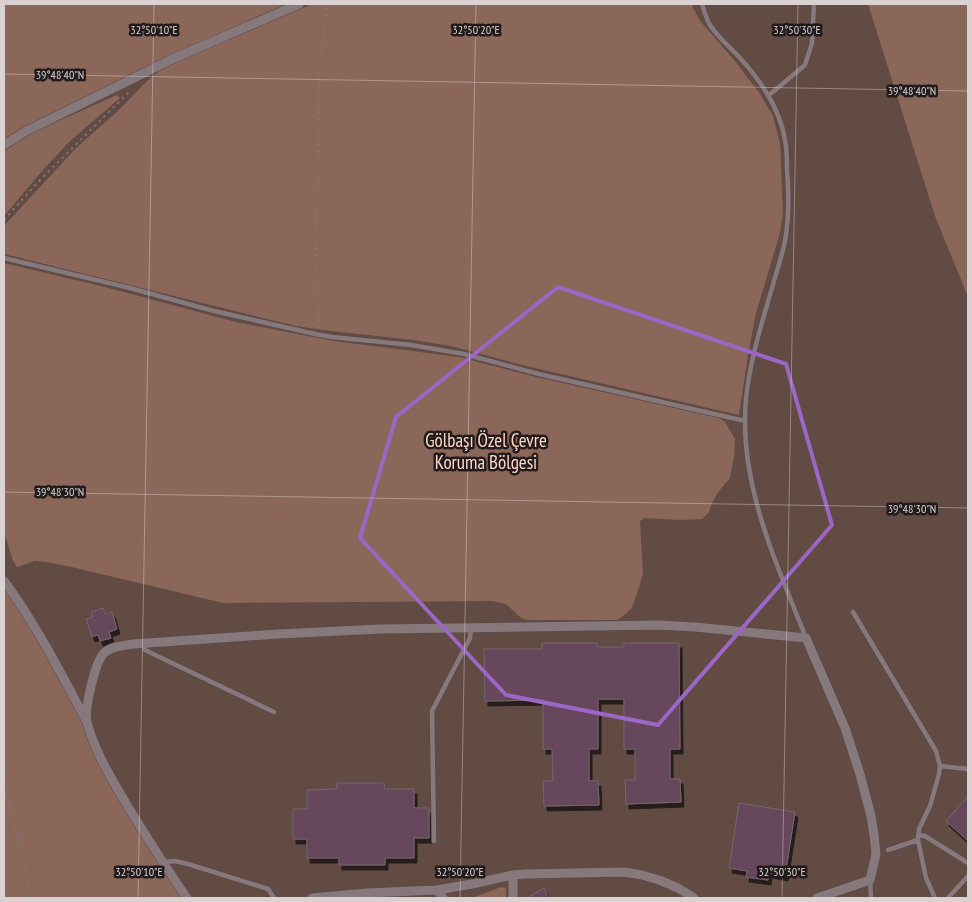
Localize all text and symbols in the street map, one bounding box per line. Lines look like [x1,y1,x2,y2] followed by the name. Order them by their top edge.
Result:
[130,22,178,37] text: 32°50'10"E
[452,22,500,37] text: 32°50'20"E
[773,22,821,37] text: 32°50'30"E
[36,67,84,82] text: 39°48'40"N
[888,83,936,98] text: 39°48'40"N
[425,428,547,474] park label: Gölbaşı Özel Çevre Koruma Bölgesi
[36,484,84,499] text: 39°48'30"N
[888,501,936,516] text: 39°48'30"N
[115,864,163,879] text: 32°50'10"E
[436,864,484,879] text: 32°50'20"E
[758,864,806,879] text: 32°50'30"E

